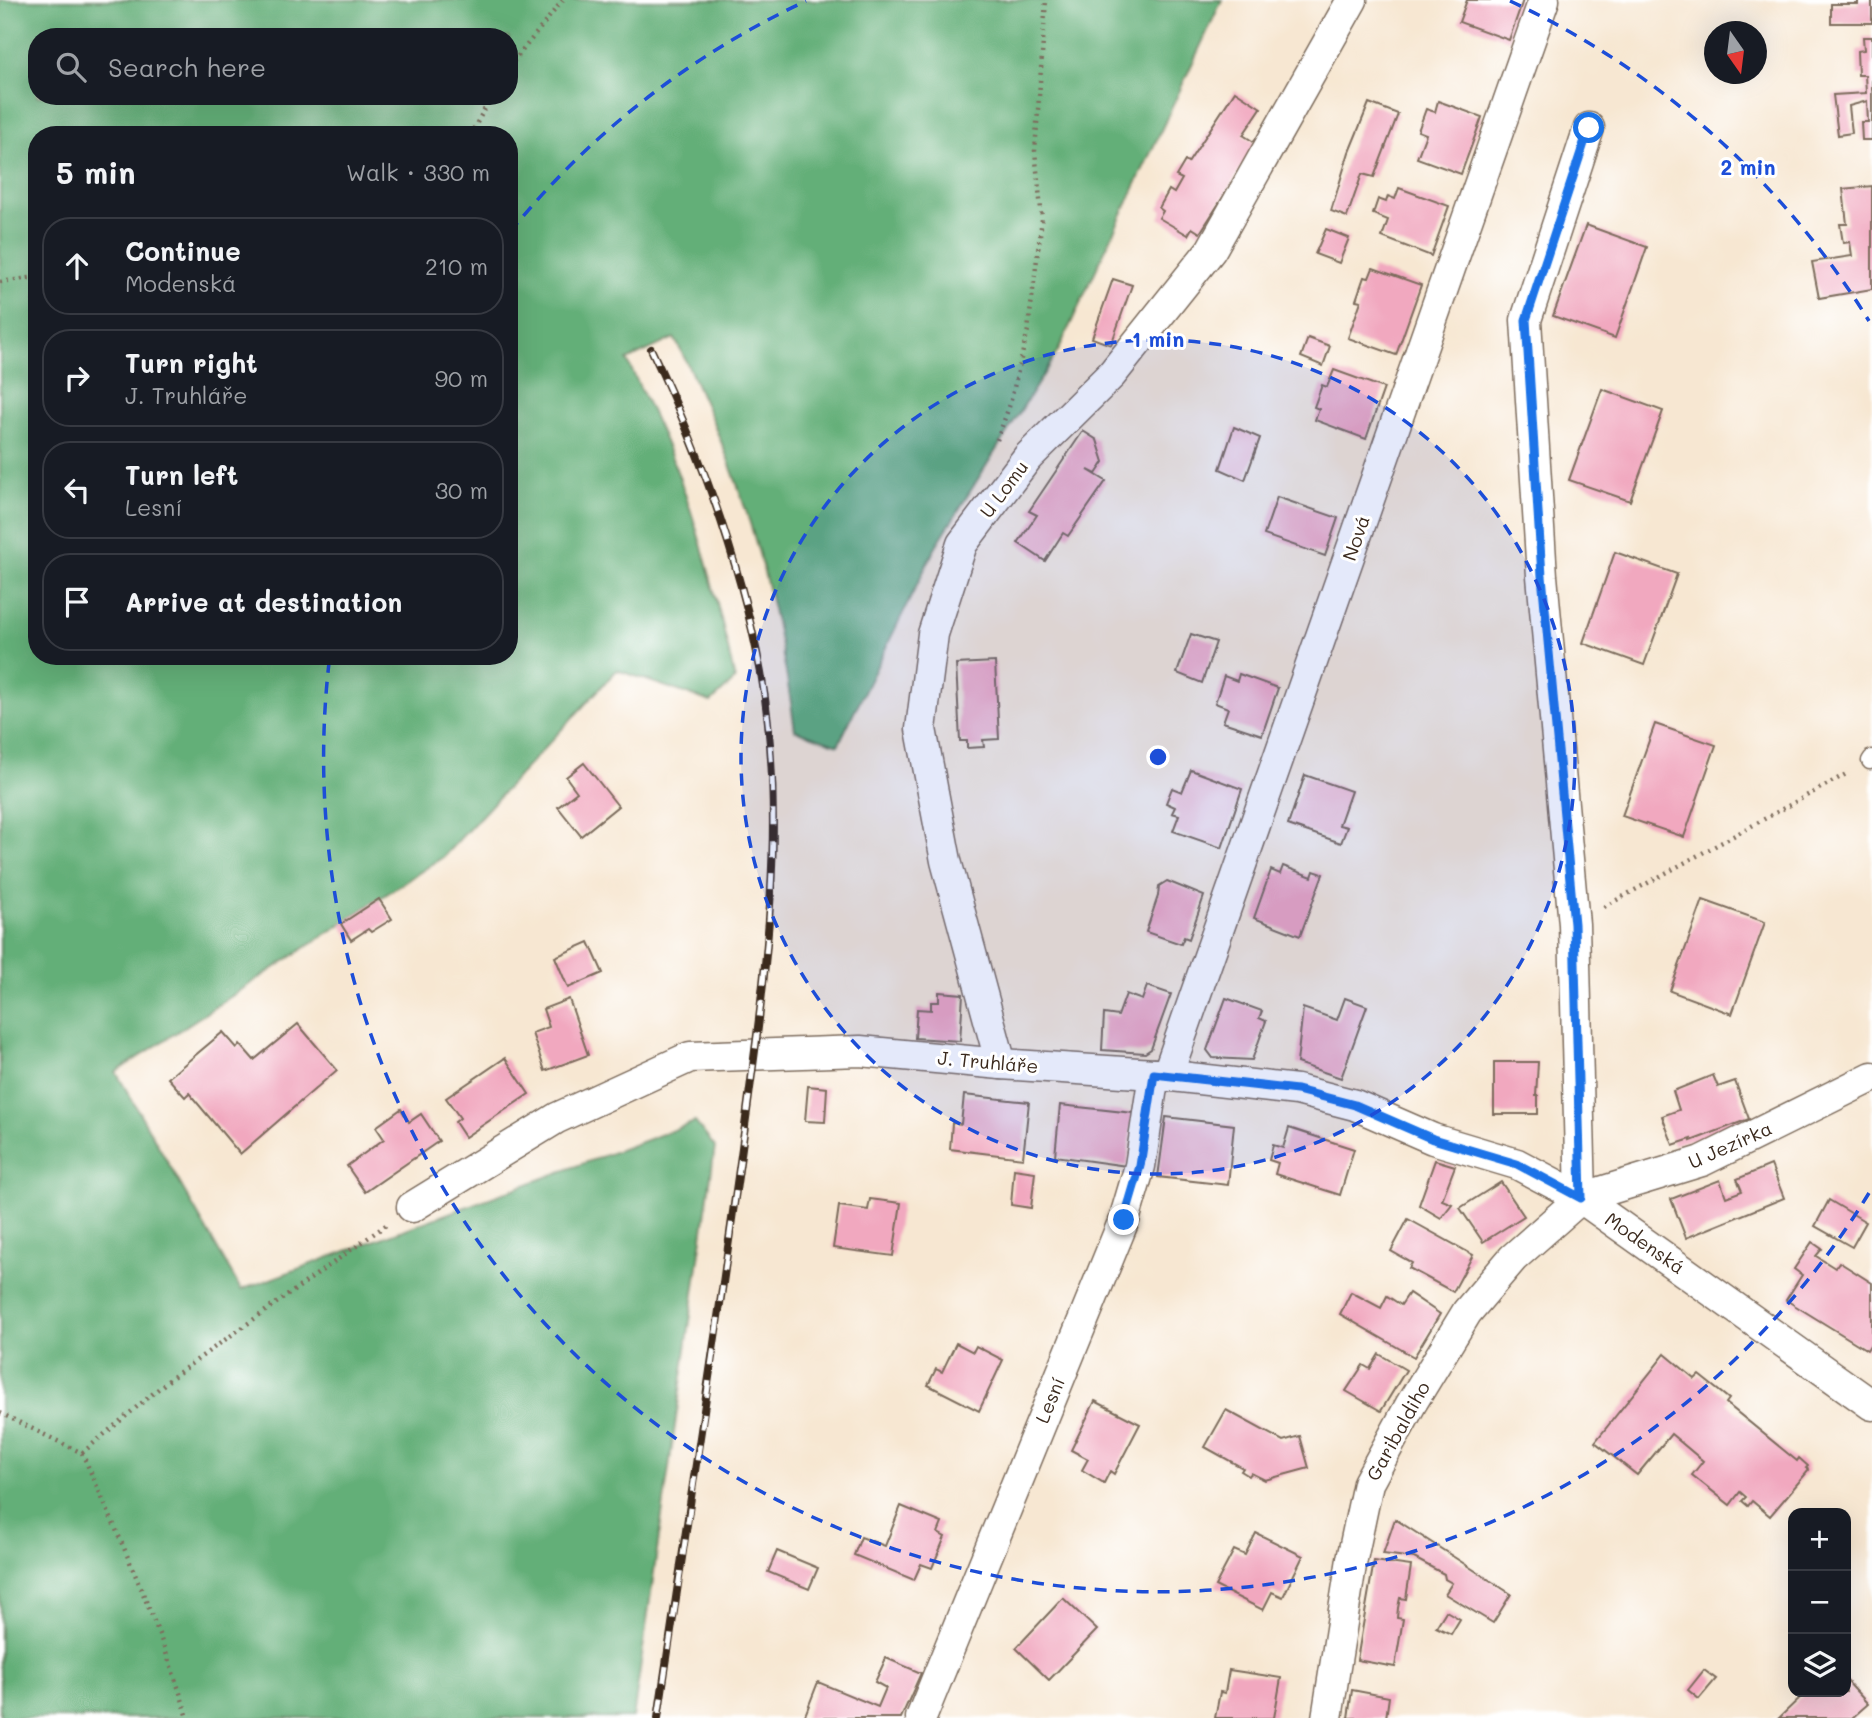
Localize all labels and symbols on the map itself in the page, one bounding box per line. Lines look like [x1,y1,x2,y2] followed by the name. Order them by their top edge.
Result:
[1704,21,1767,84] north arrow
[1573,112,1604,143] route start
[1720,153,1776,180] text: 2 min
[1132,325,1184,352] text: 1 min
[974,455,1033,522] street label: U Lomu
[1336,512,1375,564] street label: Nová
[1146,745,1170,769] centre of rings
[937,1045,1040,1078] street label: J. Truhláře
[1684,1115,1776,1174] street label: U Jezírka
[1108,1204,1139,1235] route end
[1600,1206,1690,1279] street label: Modenská
[1029,1373,1070,1427] street label: Lesní
[1360,1377,1435,1485] street label: Garibaldiho

